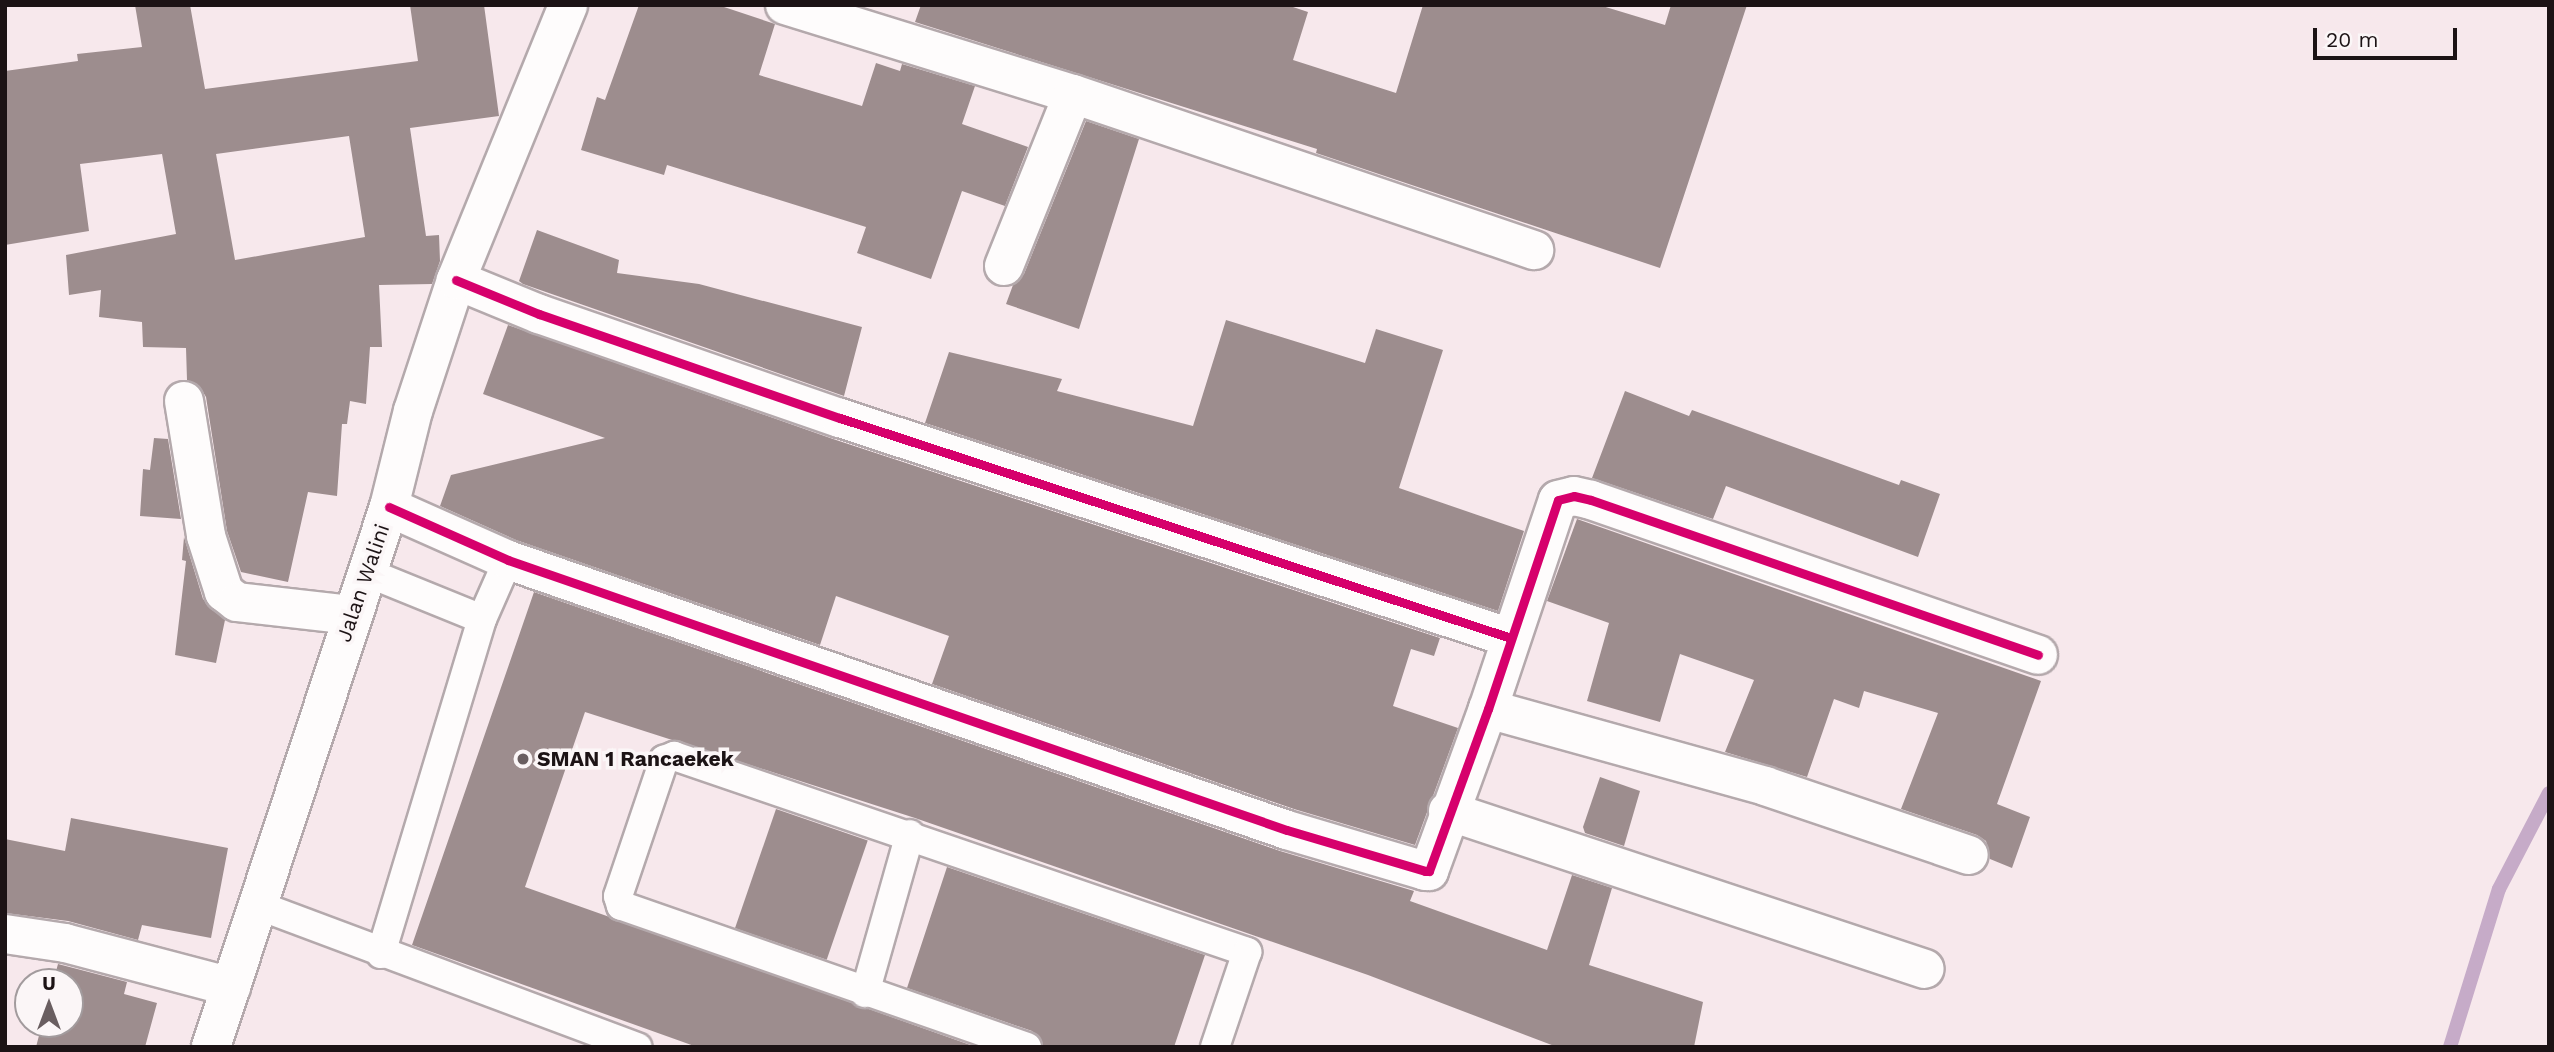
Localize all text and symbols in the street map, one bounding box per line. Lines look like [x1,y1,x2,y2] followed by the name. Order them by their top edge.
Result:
[2316,14,2460,58] scale bar
[2326,27,2378,52] text: 20 m
[331,520,395,646] street label: Jalan Walini
[537,746,734,772] place label: SMAN 1 Rancaekek
[515,751,531,767] marker: SMAN 1 Rancaekek
[14,968,84,1038] north arrow
[42,972,56,995] text: U

